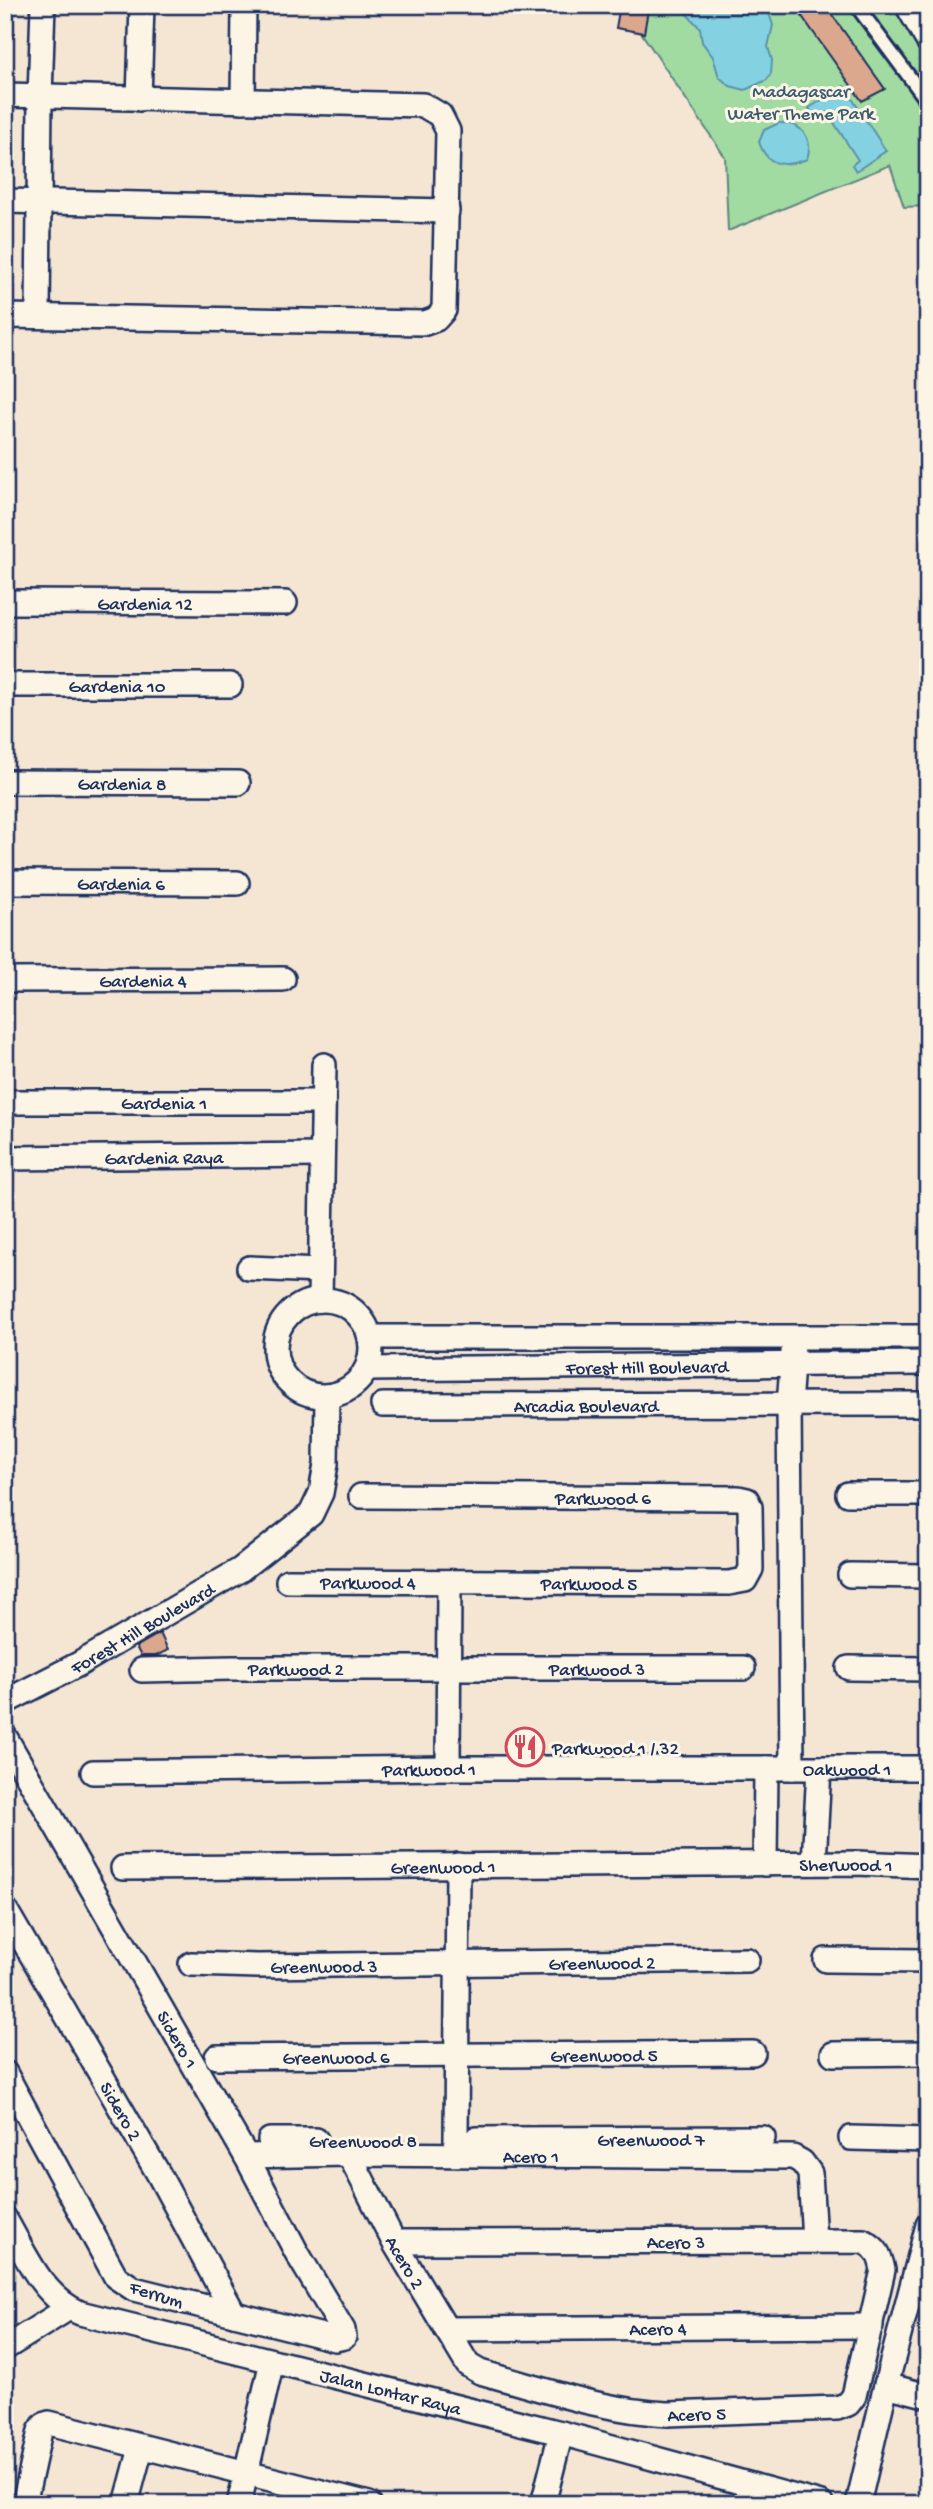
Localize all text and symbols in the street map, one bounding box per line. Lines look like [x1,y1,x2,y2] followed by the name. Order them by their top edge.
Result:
[728,82,876,127] park label: Madagascar Water Theme Park
[97,594,193,618] street label: Gardenia 12
[69,677,166,700] street label: Gardenia 10
[77,774,166,798] street label: Gardenia 8
[77,874,165,898] street label: Gardenia 6
[99,971,187,995] street label: Gardenia 4
[121,1094,207,1117] street label: Gardenia 1
[104,1148,225,1172] street label: Gardenia Raya
[565,1357,730,1382] street label: Forest Hill Boulevard
[514,1396,660,1420] street label: Arcadia Boulevard
[554,1489,651,1512] street label: Parkwood 6
[319,1573,416,1597] street label: Parkwood 4
[540,1574,637,1598] street label: Parkwood 5
[67,1578,221,1682] street label: Forest Hill Boulevard
[247,1660,344,1683] street label: Parkwood 2
[548,1660,645,1683] street label: Parkwood 3
[504,1726,546,1768] restaurant icon: Parkwood 1 / 32
[551,1739,679,1762] place label: Parkwood 1 / 32
[381,1760,476,1784] street label: Parkwood 1
[803,1760,891,1783] street label: Oakwood 1
[799,1855,893,1879] street label: Sherwood 1
[390,1857,496,1881] street label: Greenwood 1
[548,1953,656,1977] street label: Greenwood 2
[270,1957,378,1981] street label: Greenwood 3
[150,2007,201,2073] street label: Sidero 1
[550,2046,658,2070] street label: Greenwood 5
[282,2048,390,2072] street label: Greenwood 6
[93,2079,145,2146] street label: Sidero 2
[597,2130,706,2154] street label: Greenwood 7
[309,2132,417,2155] street label: Greenwood 8
[503,2147,559,2170] street label: Acero 1
[378,2233,428,2294] street label: Acero 2
[647,2233,705,2256] street label: Acero 3
[125,2277,186,2316] street label: Ferrum
[629,2319,687,2343] street label: Acero 4
[317,2365,464,2423] street label: Jalan Lontar Raya
[667,2404,726,2429] street label: Acero 5

